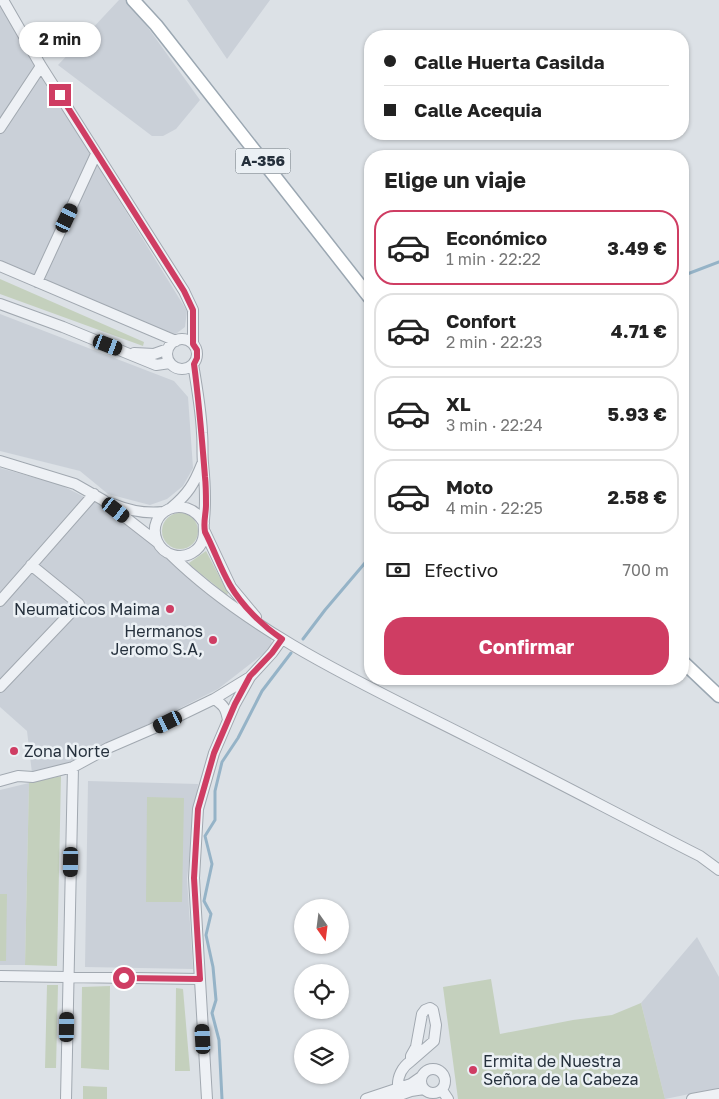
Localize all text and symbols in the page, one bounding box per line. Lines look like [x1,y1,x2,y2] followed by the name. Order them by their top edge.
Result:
[19,22,101,58] callout: 2 min
[39,29,81,49] text: 2 min
[414,50,605,73] text: Calle Huerta Casilda
[49,84,71,106] route end
[414,98,542,121] text: Calle Acequia
[236,148,290,174] road number: A-356
[384,166,526,193] text: Elige un viaje
[53,201,80,235] car
[386,225,431,270] icon: car
[446,226,547,249] text: Económico
[607,236,667,259] text: 3.49 €
[446,249,541,269] text: 1 min · 22:22
[386,308,431,353] icon: car
[446,309,516,332] text: Confort
[611,319,667,342] text: 4.71 €
[446,332,542,352] text: 2 min · 22:23
[91,333,124,357] car
[386,391,431,436] icon: car
[446,392,471,415] text: XL
[608,402,667,425] text: 5.93 €
[446,415,543,435] text: 3 min · 22:24
[386,474,431,519] icon: car
[446,475,493,498] text: Moto
[607,485,667,508] text: 2.58 €
[99,495,132,525] car
[446,498,543,518] text: 4 min · 22:25
[384,556,412,584] icon: cash
[424,558,498,581] text: Efectivo
[623,560,669,580] text: 700 m
[14,599,160,619] place label: Neumaticos Maima
[164,603,176,615] marker: Neumaticos Maima
[384,617,669,675] button: Confirmar
[111,621,203,659] place label: Hermanos Jeromo S.A,
[207,634,219,646] marker: Hermanos Jeromo S.A,
[151,709,184,735] car
[24,741,110,761] place label: Zona Norte
[8,745,20,757] marker: Zona Norte
[63,847,78,877] car
[294,899,349,954] north arrow
[294,899,349,1084] map controls
[294,964,349,1019] button: locate
[113,967,135,989] route start
[59,1012,74,1042] car
[194,1024,211,1054] car
[294,1029,349,1084] button: layers
[483,1051,639,1089] place label: Ermita de Nuestra Señora de la Cabeza
[467,1064,479,1076] marker: Ermita de Nuestra Señora de la Cabeza

